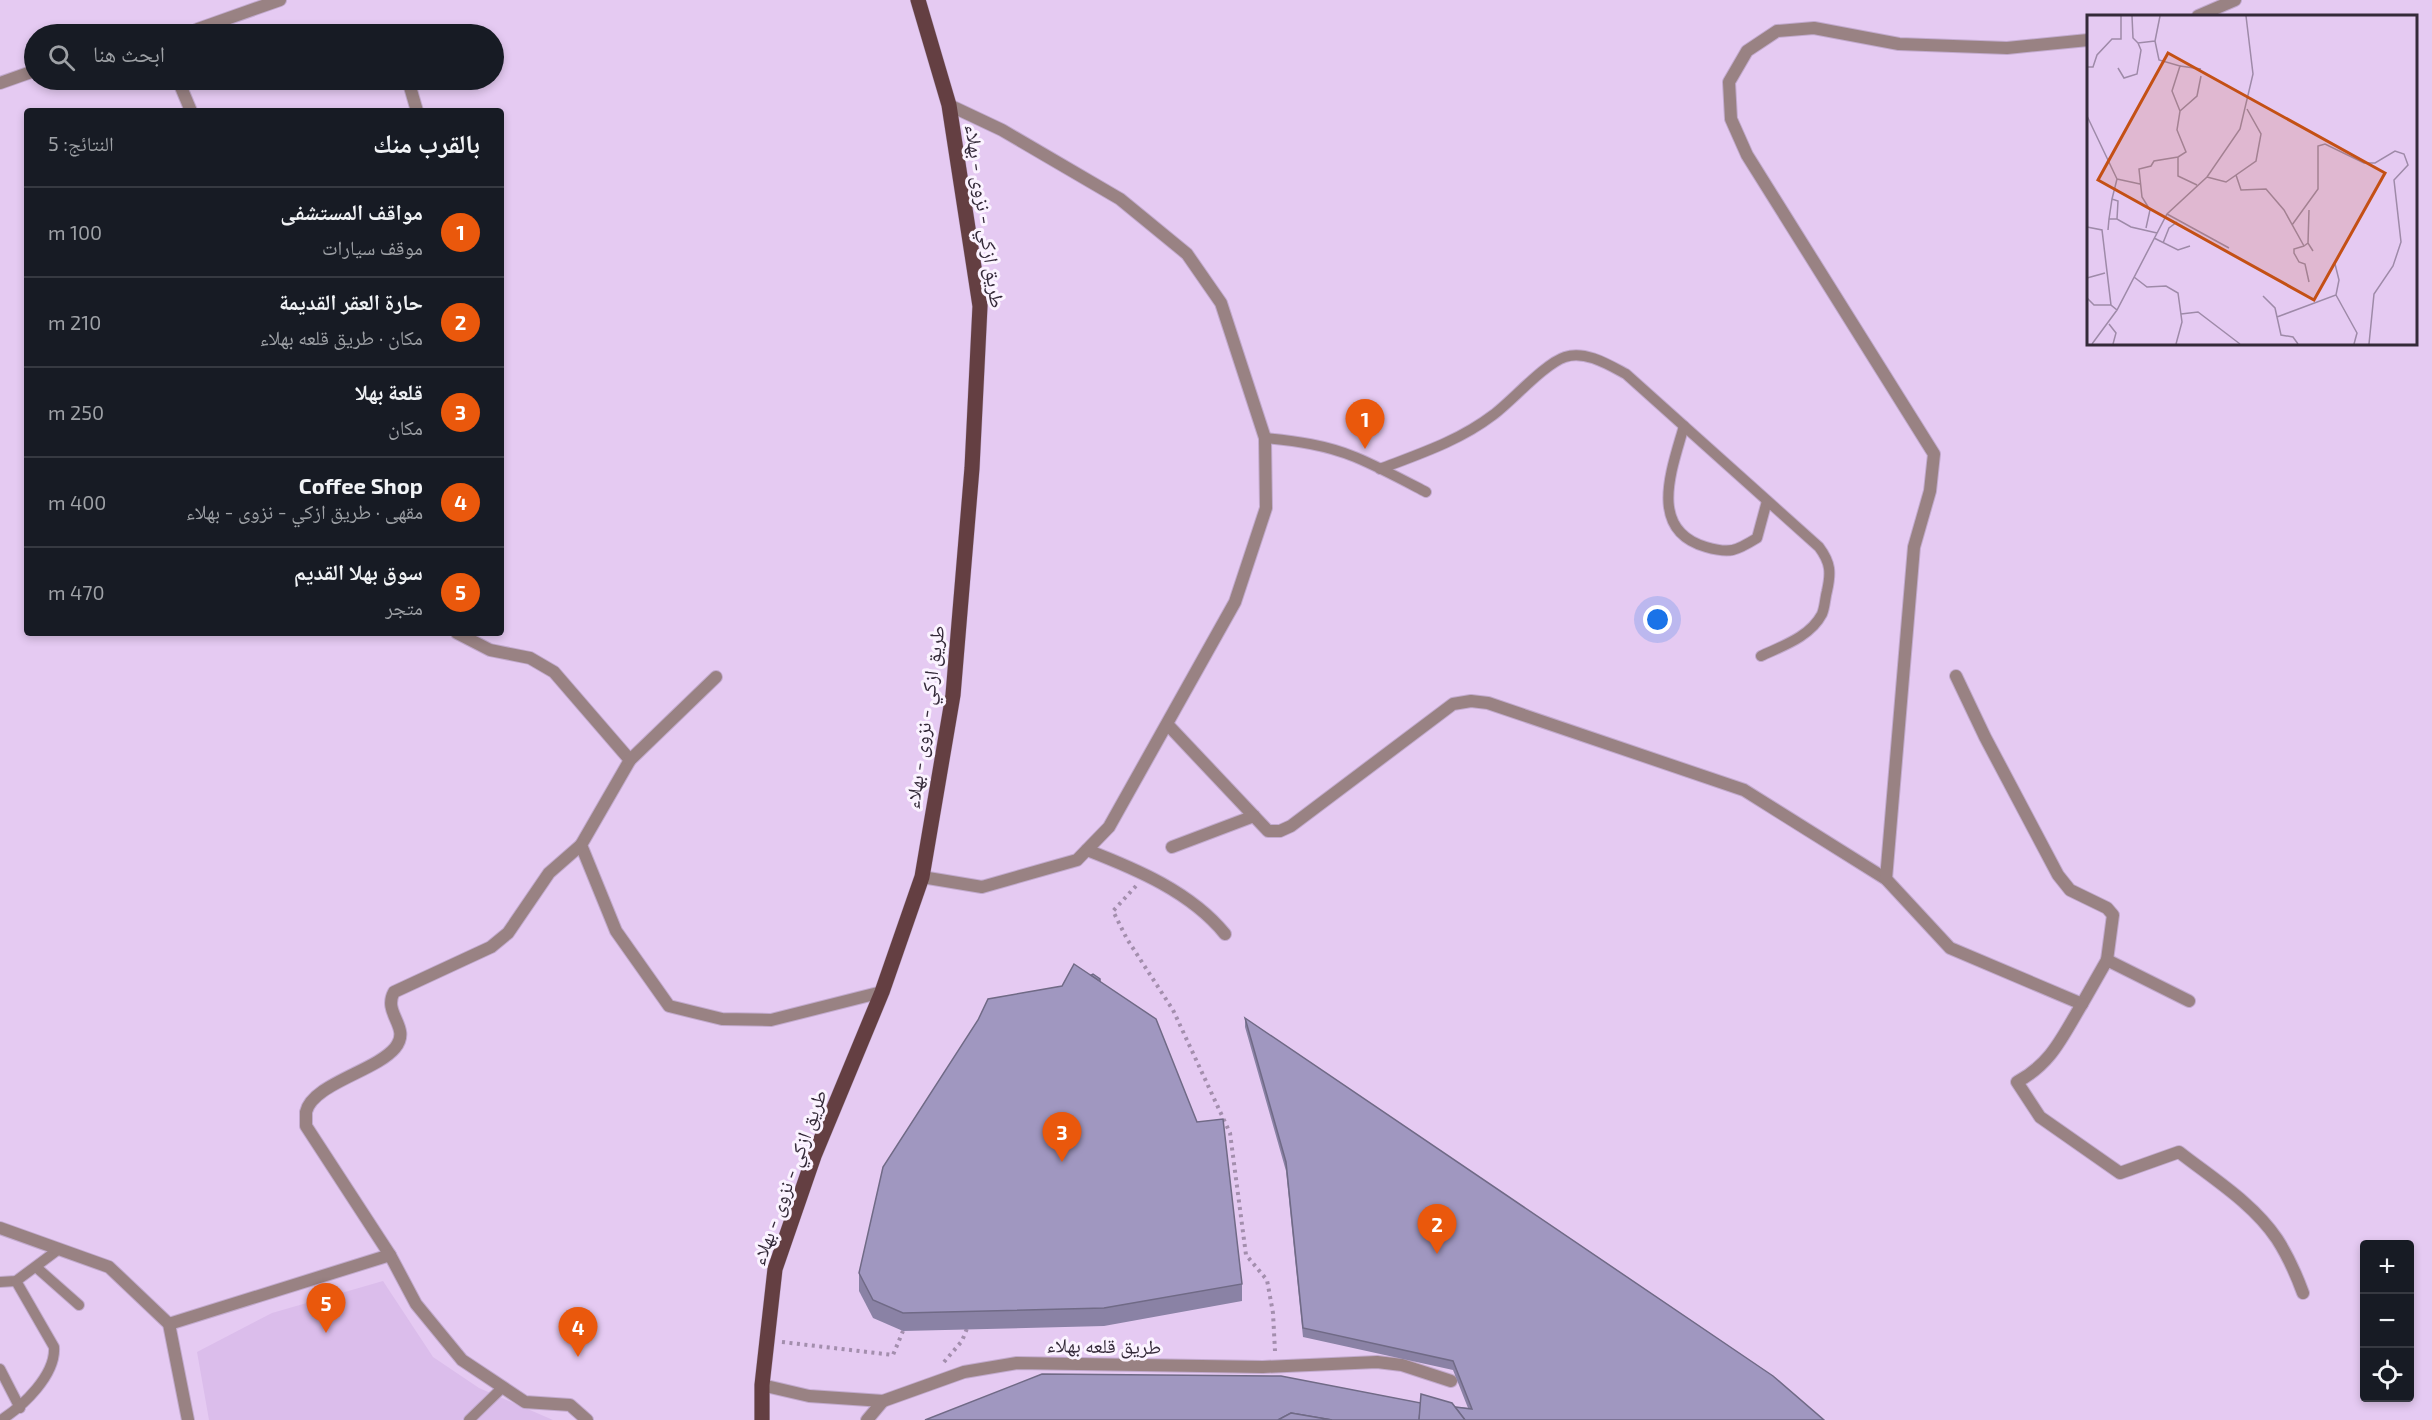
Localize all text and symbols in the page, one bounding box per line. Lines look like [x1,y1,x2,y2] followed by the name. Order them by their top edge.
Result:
[2087,15,2417,345] inset map
[24,24,504,90] search box
[93,40,165,66] text: ابحث هنا
[45,41,78,74] icon: search
[956,123,1011,310] street label: طريق ازكي - نزوى - بهلاء
[373,127,480,158] text: بالقرب منك
[48,131,114,155] text: النتائج: 5
[280,198,423,224] text: مواقف المستشفى
[48,220,102,244] text: 100 m
[456,220,465,244] text: 1
[322,235,423,259] text: موقف سيارات
[279,288,423,314] text: حارة العقر القديمة
[48,310,101,334] text: 210 m
[455,310,466,334] text: 2
[260,325,423,349] text: مكان · طريق قلعه بهلاء
[355,378,423,404] text: قلعة بهلا
[48,400,104,424] text: 250 m
[455,400,466,424] text: 3
[1346,400,1384,449] pin: 1
[388,415,423,439] text: مكان
[299,472,423,498] text: Coffee Shop
[48,490,106,514] text: 400 m
[454,490,467,514] text: 4
[186,499,423,523] text: مقهى · طريق ازكي - نزوى - بهلاء
[294,558,423,584] text: سوق بهلا القديم
[48,580,105,604] text: 470 m
[455,580,466,604] text: 5
[385,595,423,619] text: متجر
[1643,605,1672,634] your location
[899,624,954,811] street label: طريق ازكي - نزوى - بهلاء
[745,1086,836,1270] street label: طريق ازكي - نزوى - بهلاء
[1042,1112,1082,1162] pin: 3
[1418,1204,1456,1254] pin: 2
[2360,1240,2414,1402] map controls
[2360,1240,2414,1294] button: +
[306,1284,346,1333] pin: 5
[2360,1294,2414,1348] button: −
[558,1308,598,1357] pin: 4
[1046,1332,1161,1359] street label: طريق قلعه بهلاء
[2360,1348,2414,1402] button: locate

